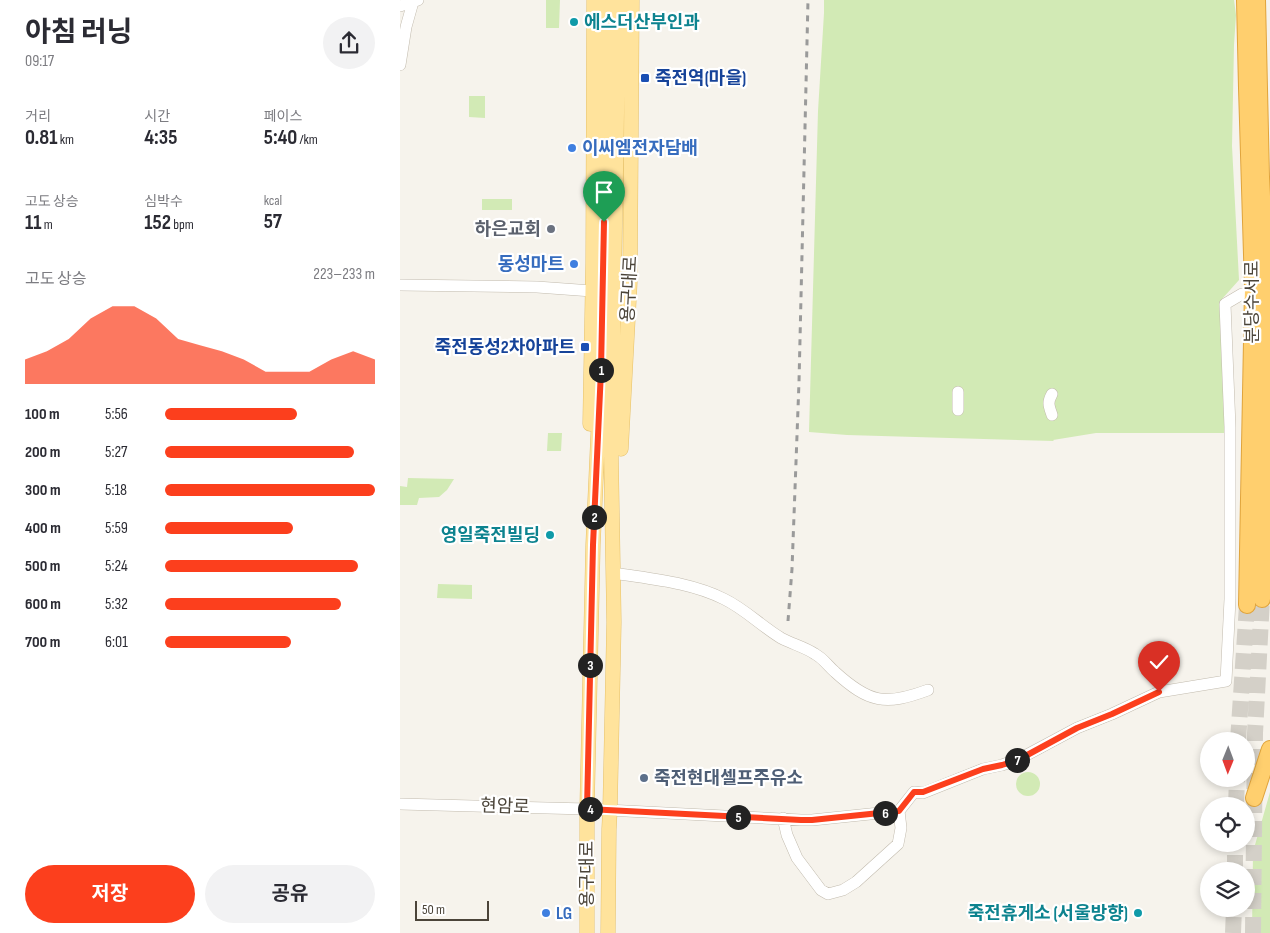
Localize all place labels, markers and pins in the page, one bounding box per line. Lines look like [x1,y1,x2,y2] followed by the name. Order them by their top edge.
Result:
[584,12,700,33] place label: 에스더산부인과
[568,16,580,28] marker: 에스더산부인과
[655,68,746,89] place label: 죽전역(마을)
[639,72,651,84] marker: 죽전역(마을)
[582,138,698,159] place label: 이씨엠전자담배
[566,142,578,154] marker: 이씨엠전자담배
[583,171,625,222] pin
[475,219,541,240] place label: 하은교회
[545,223,557,235] marker: 하은교회
[498,254,564,275] place label: 동성마트
[568,258,580,270] marker: 동성마트
[435,337,575,358] place label: 죽전동성2차아파트
[579,341,591,353] marker: 죽전동성2차아파트
[588,358,614,382] pin: 1
[582,504,606,530] pin: 2
[441,525,540,546] place label: 영일죽전빌딩
[544,529,556,541] marker: 영일죽전빌딩
[1138,641,1180,692] pin
[578,652,602,678] pin: 3
[1004,748,1030,772] pin: 7
[654,768,803,789] place label: 죽전현대셀프주유소
[638,772,650,784] marker: 죽전현대셀프주유소
[578,796,602,822] pin: 4
[872,800,898,826] pin: 6
[726,804,750,830] pin: 5
[556,903,572,924] place label: LG
[968,903,1128,924] place label: 죽전휴게소 (서울방향)
[540,907,552,919] marker: LG
[1132,907,1144,919] marker: 죽전휴게소 (서울방향)

